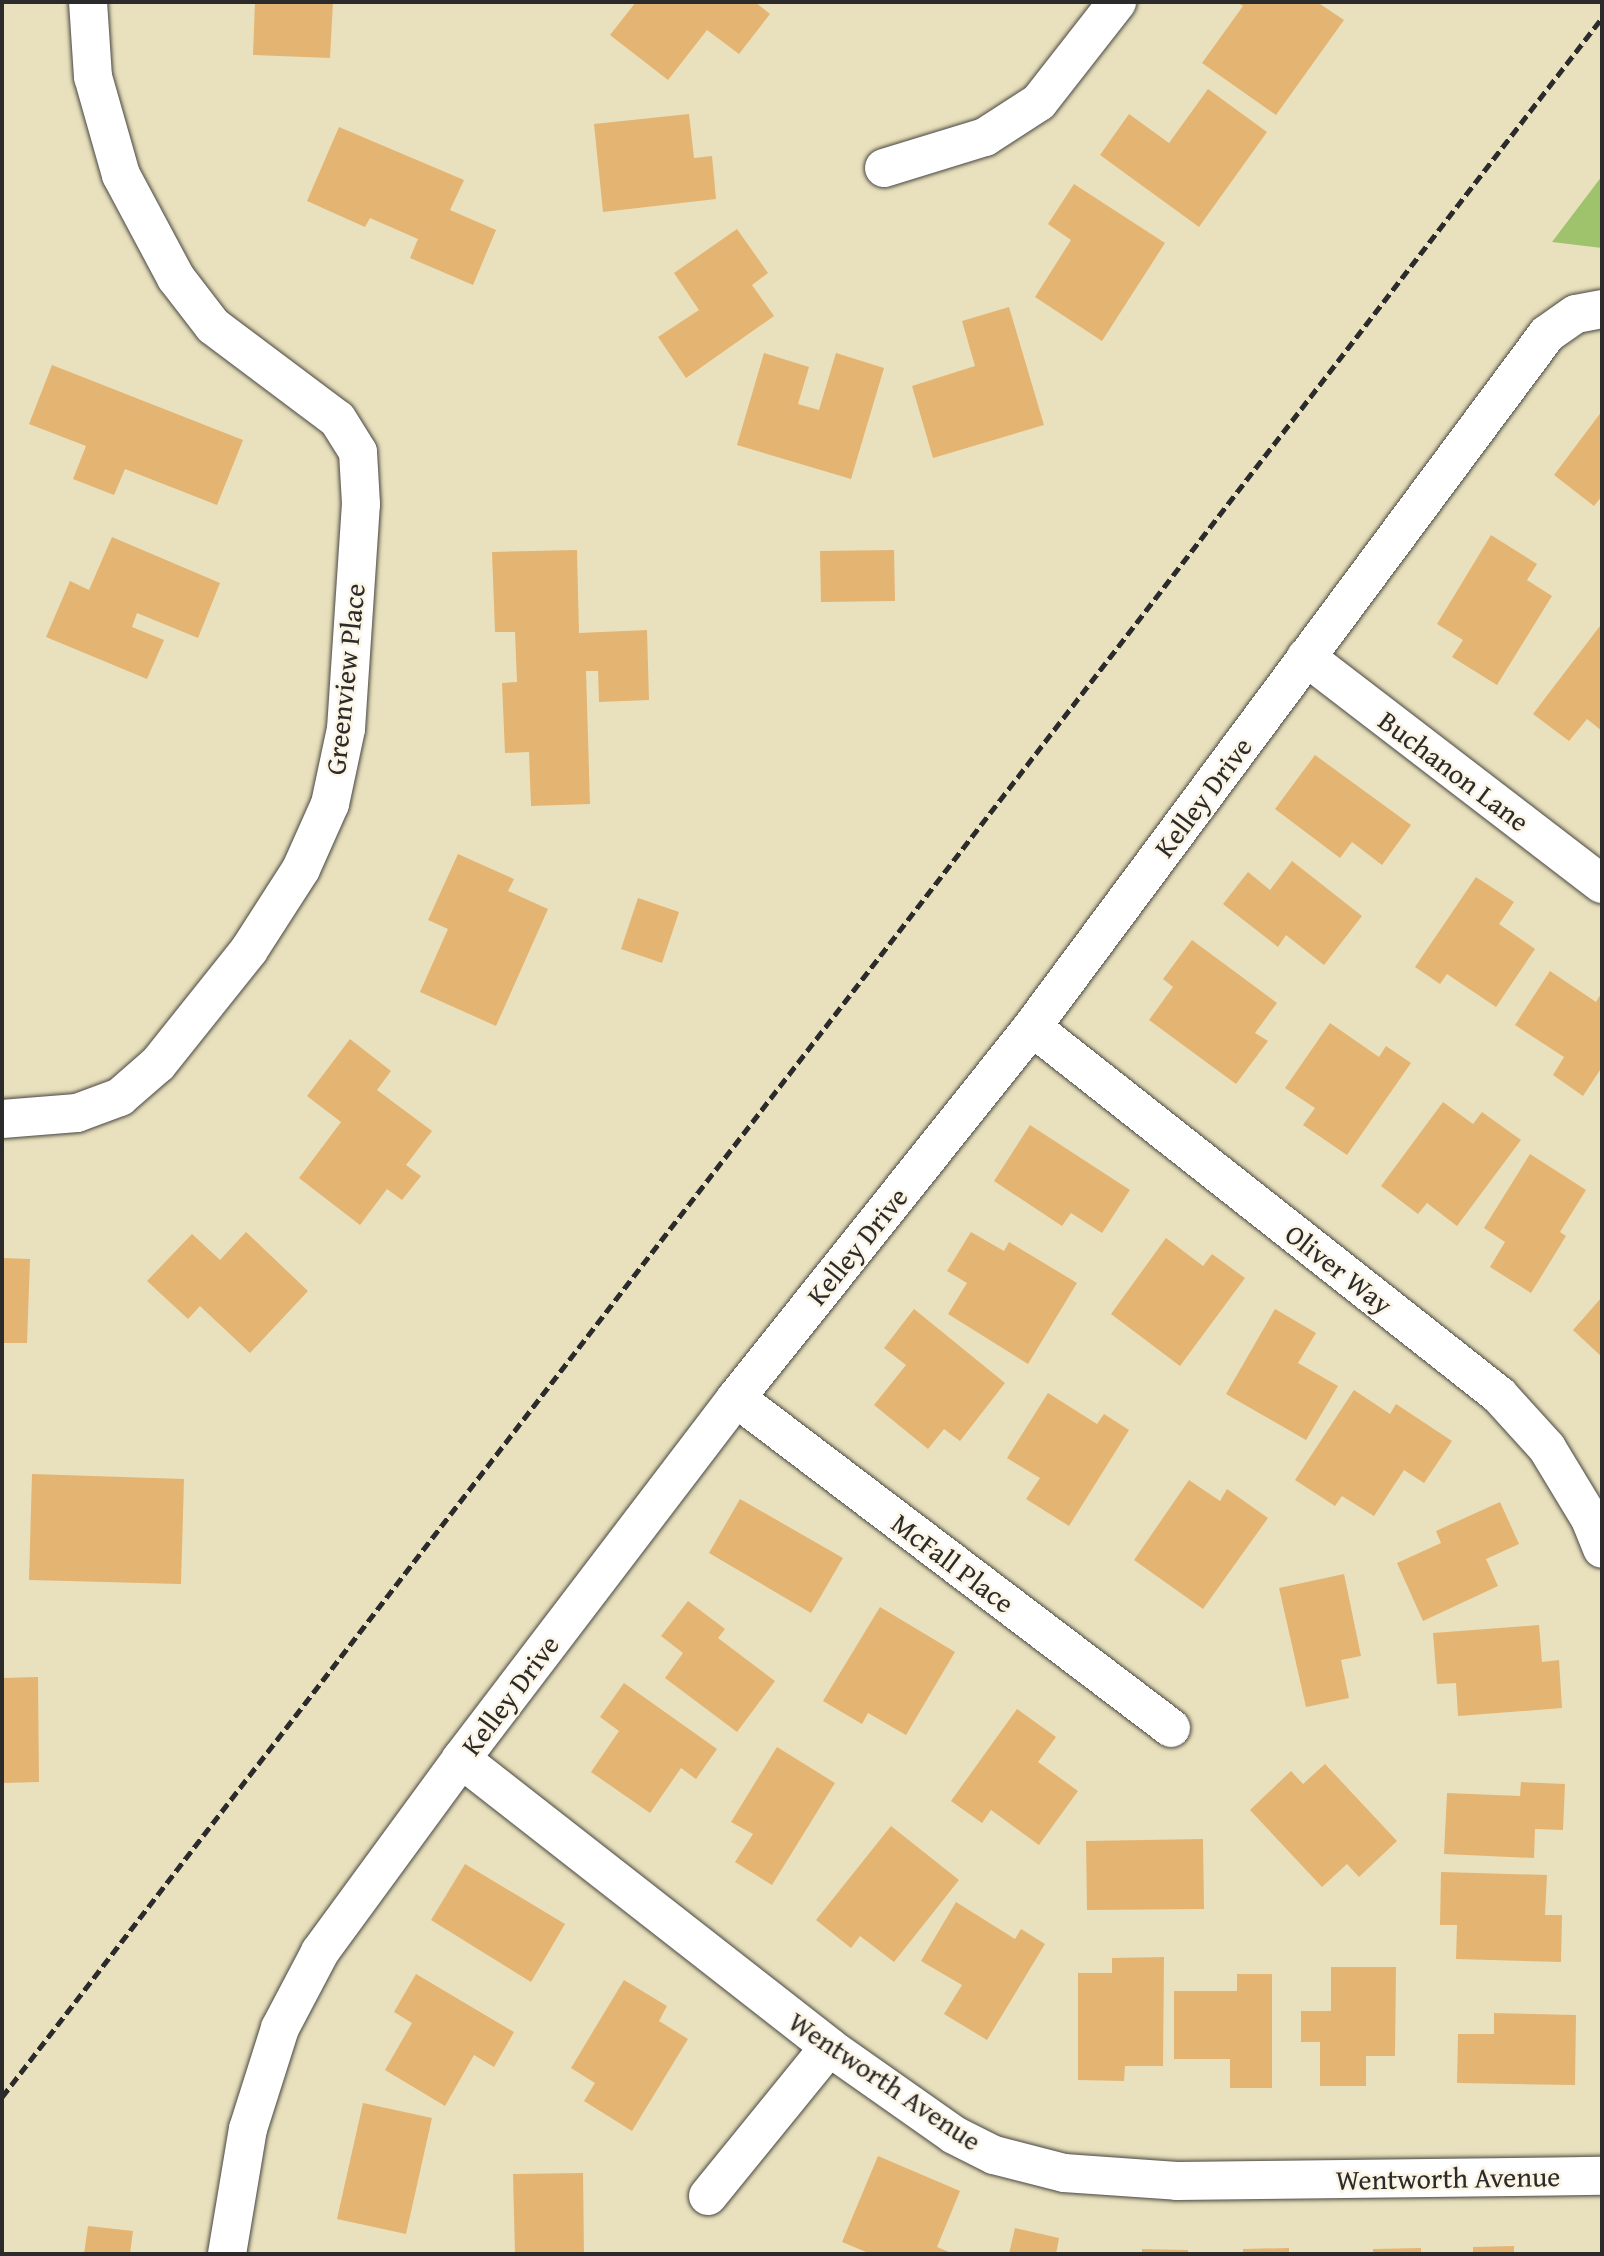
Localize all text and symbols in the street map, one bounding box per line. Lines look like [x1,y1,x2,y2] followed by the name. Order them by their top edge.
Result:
[318,582,372,776] street label: Greenview Place
[1372,704,1536,838] street label: Buchanon Lane
[1147,730,1259,864] street label: Kelley Drive
[799,1180,915,1312] street label: Kelley Drive
[1279,1217,1399,1321] street label: Oliver Way
[885,1506,1021,1620] street label: McFall Place
[454,1628,566,1762] street label: Kelley Drive
[783,2004,987,2158] street label: Wentworth Avenue
[1335,2159,1561,2197] street label: Wentworth Avenue

